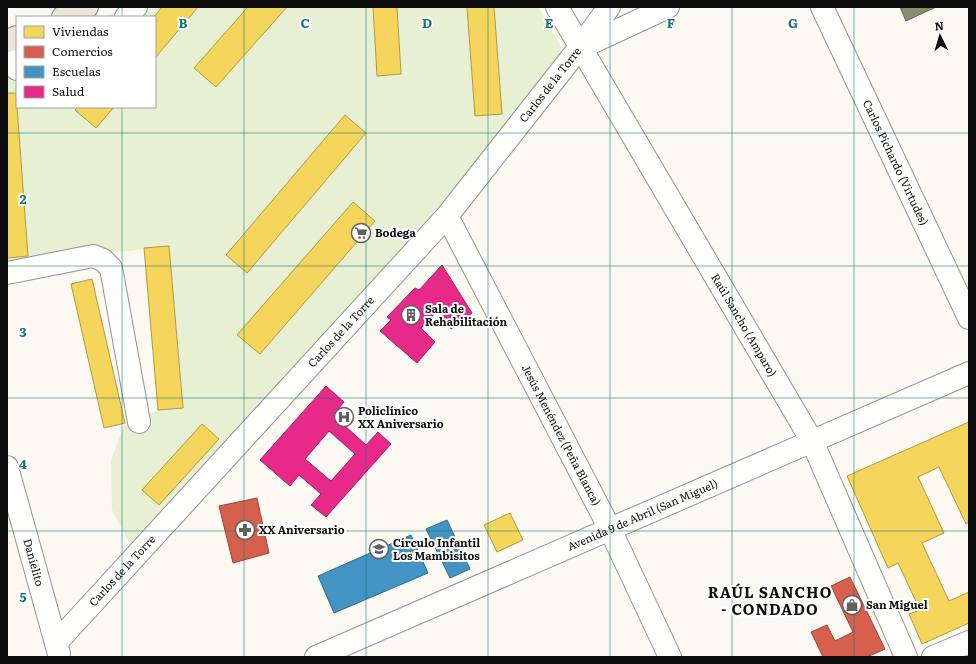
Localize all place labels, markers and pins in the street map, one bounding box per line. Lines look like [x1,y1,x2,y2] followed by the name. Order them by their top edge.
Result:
[350,222,372,244] supermarket icon: Bodega
[375,224,416,240] place label: Bodega
[425,300,507,329] place label: Sala de Rehabilitación
[400,304,422,326] building icon: Sala de Rehabilitación
[358,402,444,431] place label: Policlínico XX Aniversario
[333,406,355,428] hospital icon: Policlínico XX Aniversario
[234,519,256,541] pharmacy icon: XX Aniversario
[259,521,345,537] place label: XX Aniversario
[393,534,480,563] place label: Círculo Infantil Los Mambisitos
[368,538,390,560] school or university icon: Círculo Infantil Los Mambisitos
[841,594,863,616] shop icon: San Miguel
[866,596,928,612] place label: San Miguel

